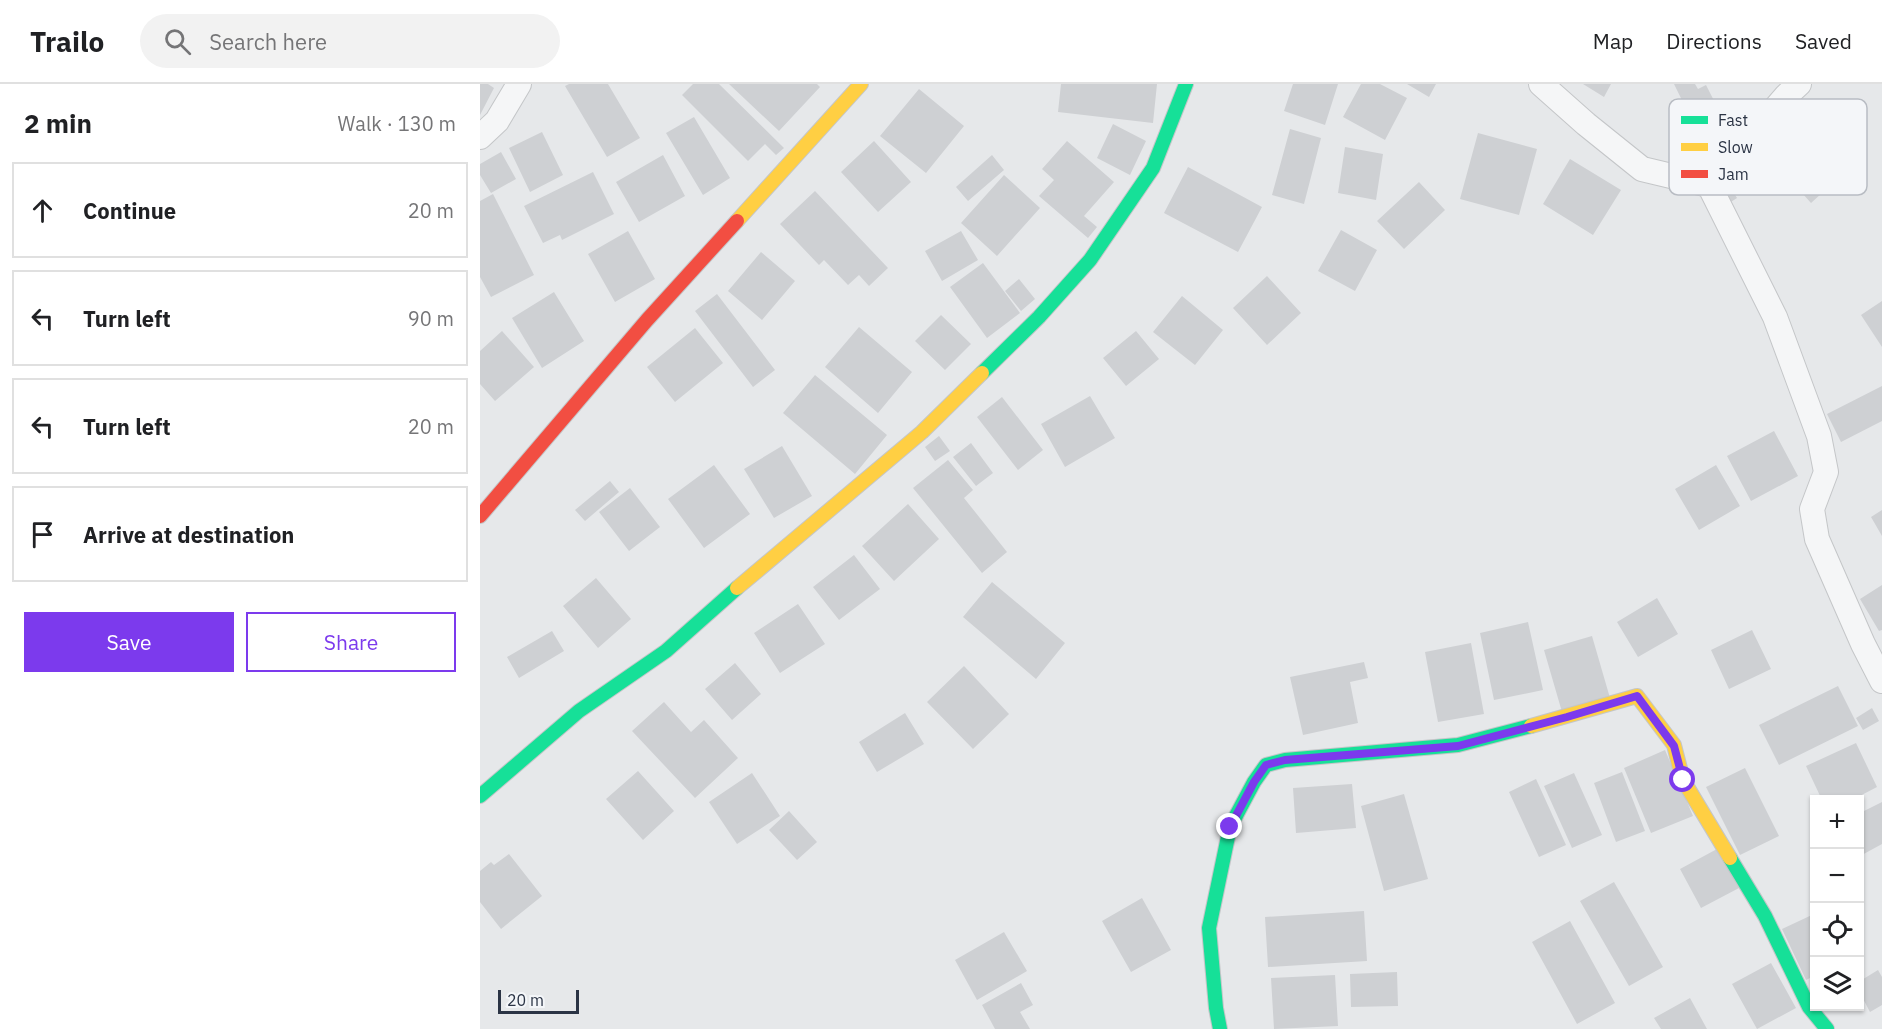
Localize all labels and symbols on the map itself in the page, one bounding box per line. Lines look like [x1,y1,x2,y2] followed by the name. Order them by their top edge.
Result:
[1669,99,1867,195] legend
[1718,110,1748,130] text: Fast
[1718,137,1753,157] text: Slow
[1718,164,1749,184] text: Jam
[1669,766,1695,792] route start
[1216,813,1242,839] route end
[498,987,579,1014] scale bar

